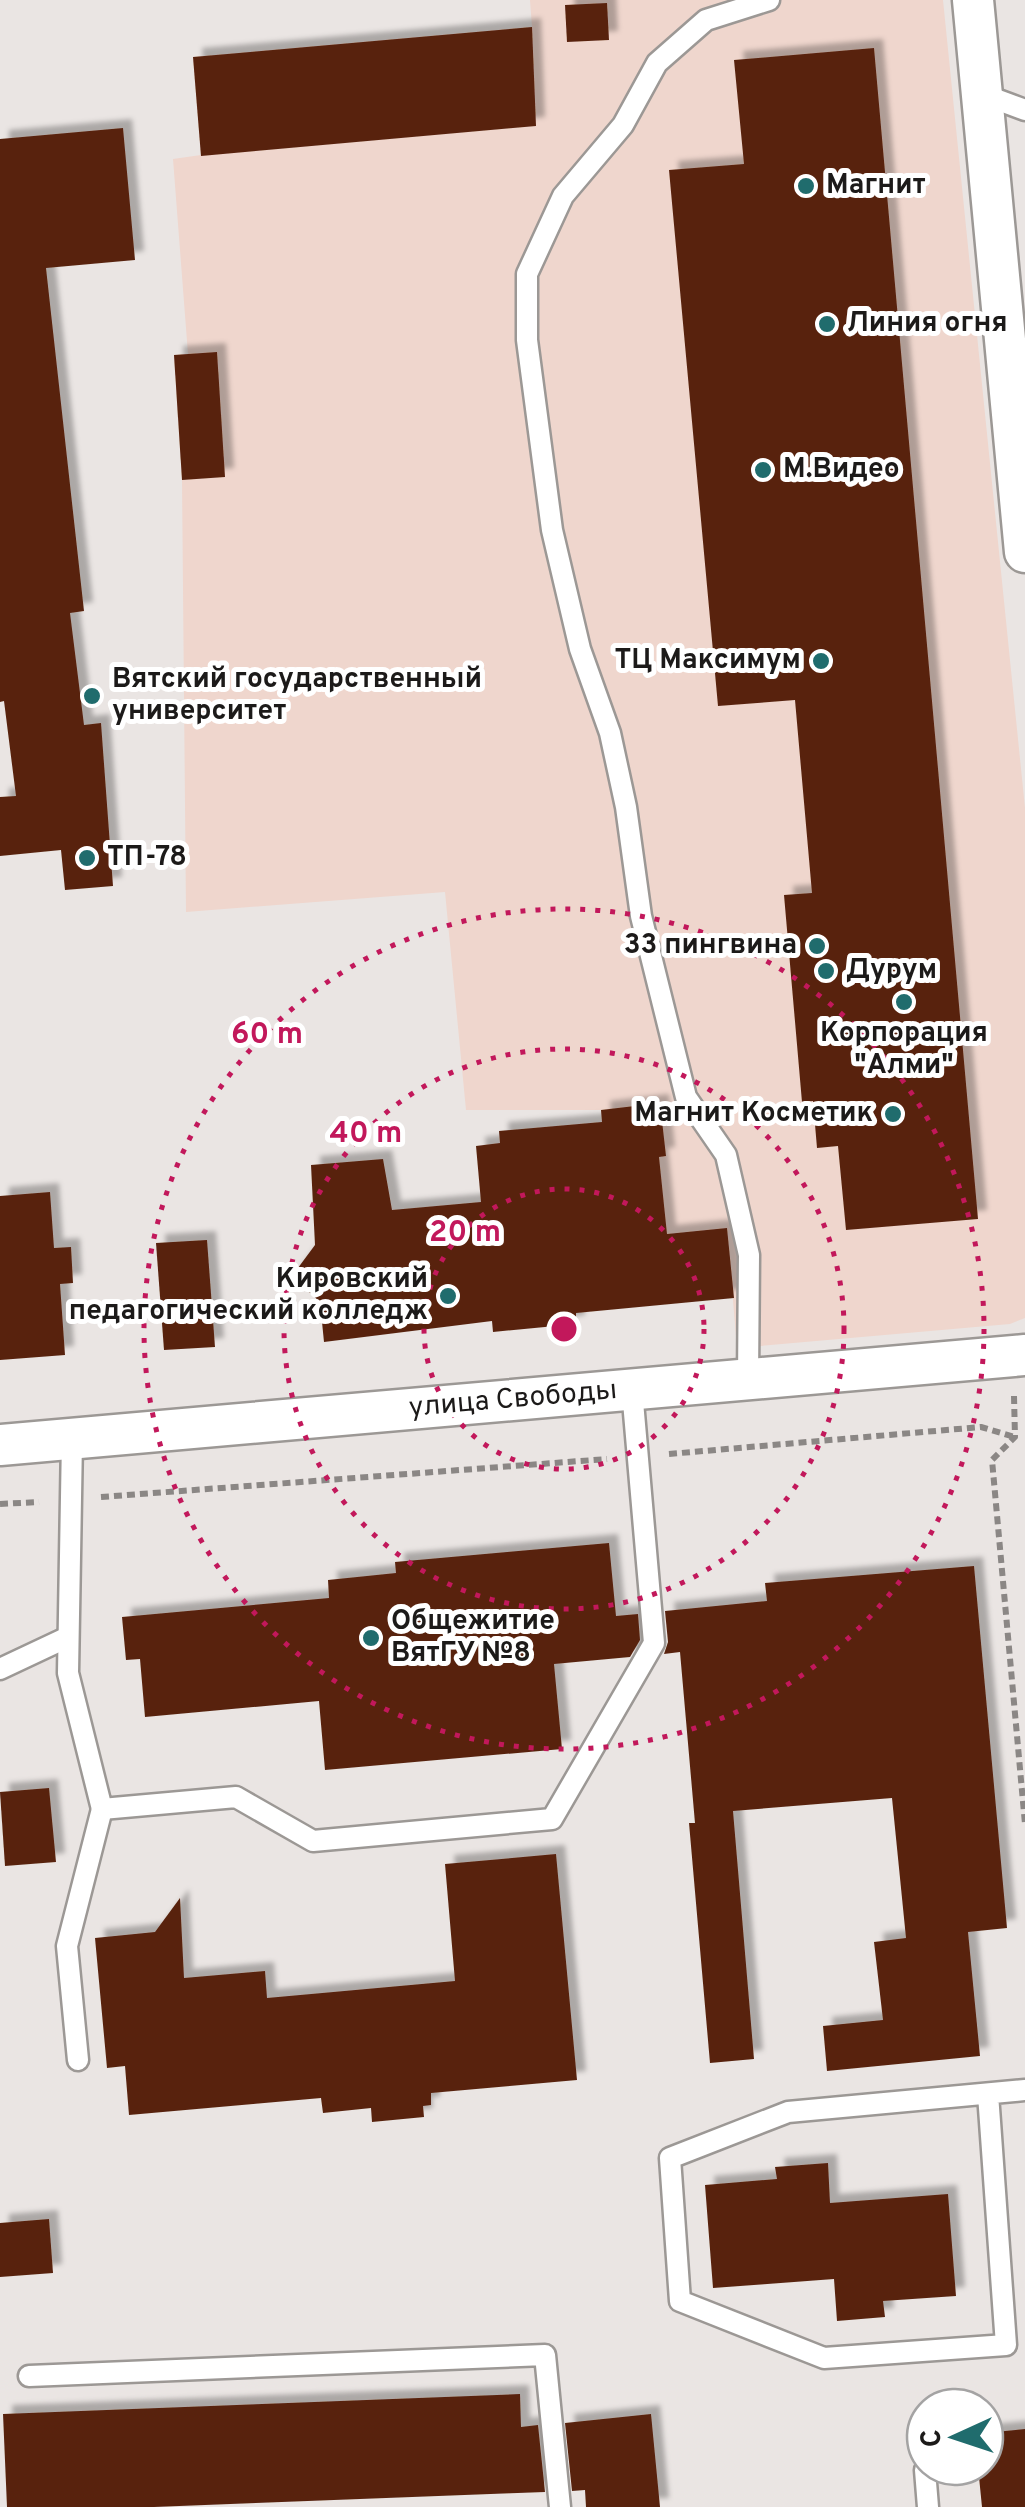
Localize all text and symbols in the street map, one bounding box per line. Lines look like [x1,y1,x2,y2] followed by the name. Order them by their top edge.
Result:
[826,168,926,204] place label: Магнит
[795,175,817,197] marker: Магнит
[847,306,1008,342] place label: Линия огня
[816,313,838,335] marker: Линия огня
[783,452,900,488] place label: М.Видео
[752,459,774,481] marker: М.Видео
[614,643,801,679] place label: ТЦ Максимум
[810,650,832,672] marker: ТЦ Максимум
[112,662,482,730] place label: Вятский государственный университет
[81,685,103,707] marker: Вятский государственный университет
[107,840,187,876] place label: ТП-78
[76,847,98,869] marker: ТП-78
[624,928,797,964] place label: 33 пингвина
[806,935,828,957] marker: 33 пингвина
[846,953,937,989] place label: Дурум
[815,960,837,982] marker: Дурум
[893,991,915,1013] marker: Корпорация "Алми"
[820,1016,988,1084] place label: Корпорация "Алми"
[231,1017,303,1054] text: 60 m
[634,1096,873,1132] place label: Магнит Косметик
[882,1103,904,1125] marker: Магнит Косметик
[330,1116,402,1153] text: 40 m
[429,1215,501,1252] text: 20 m
[69,1262,428,1330] place label: Кировский педагогический колледж
[437,1285,459,1307] marker: Кировский педагогический колледж
[546,1311,582,1347] centre of rings
[407,1373,619,1427] street label: улица Свободы
[391,1604,555,1672] place label: Общежитие ВятГУ №8
[360,1627,382,1649] marker: Общежитие ВятГУ №8
[905,2387,1005,2487] north arrow
[915,2428,951,2448] text: С

